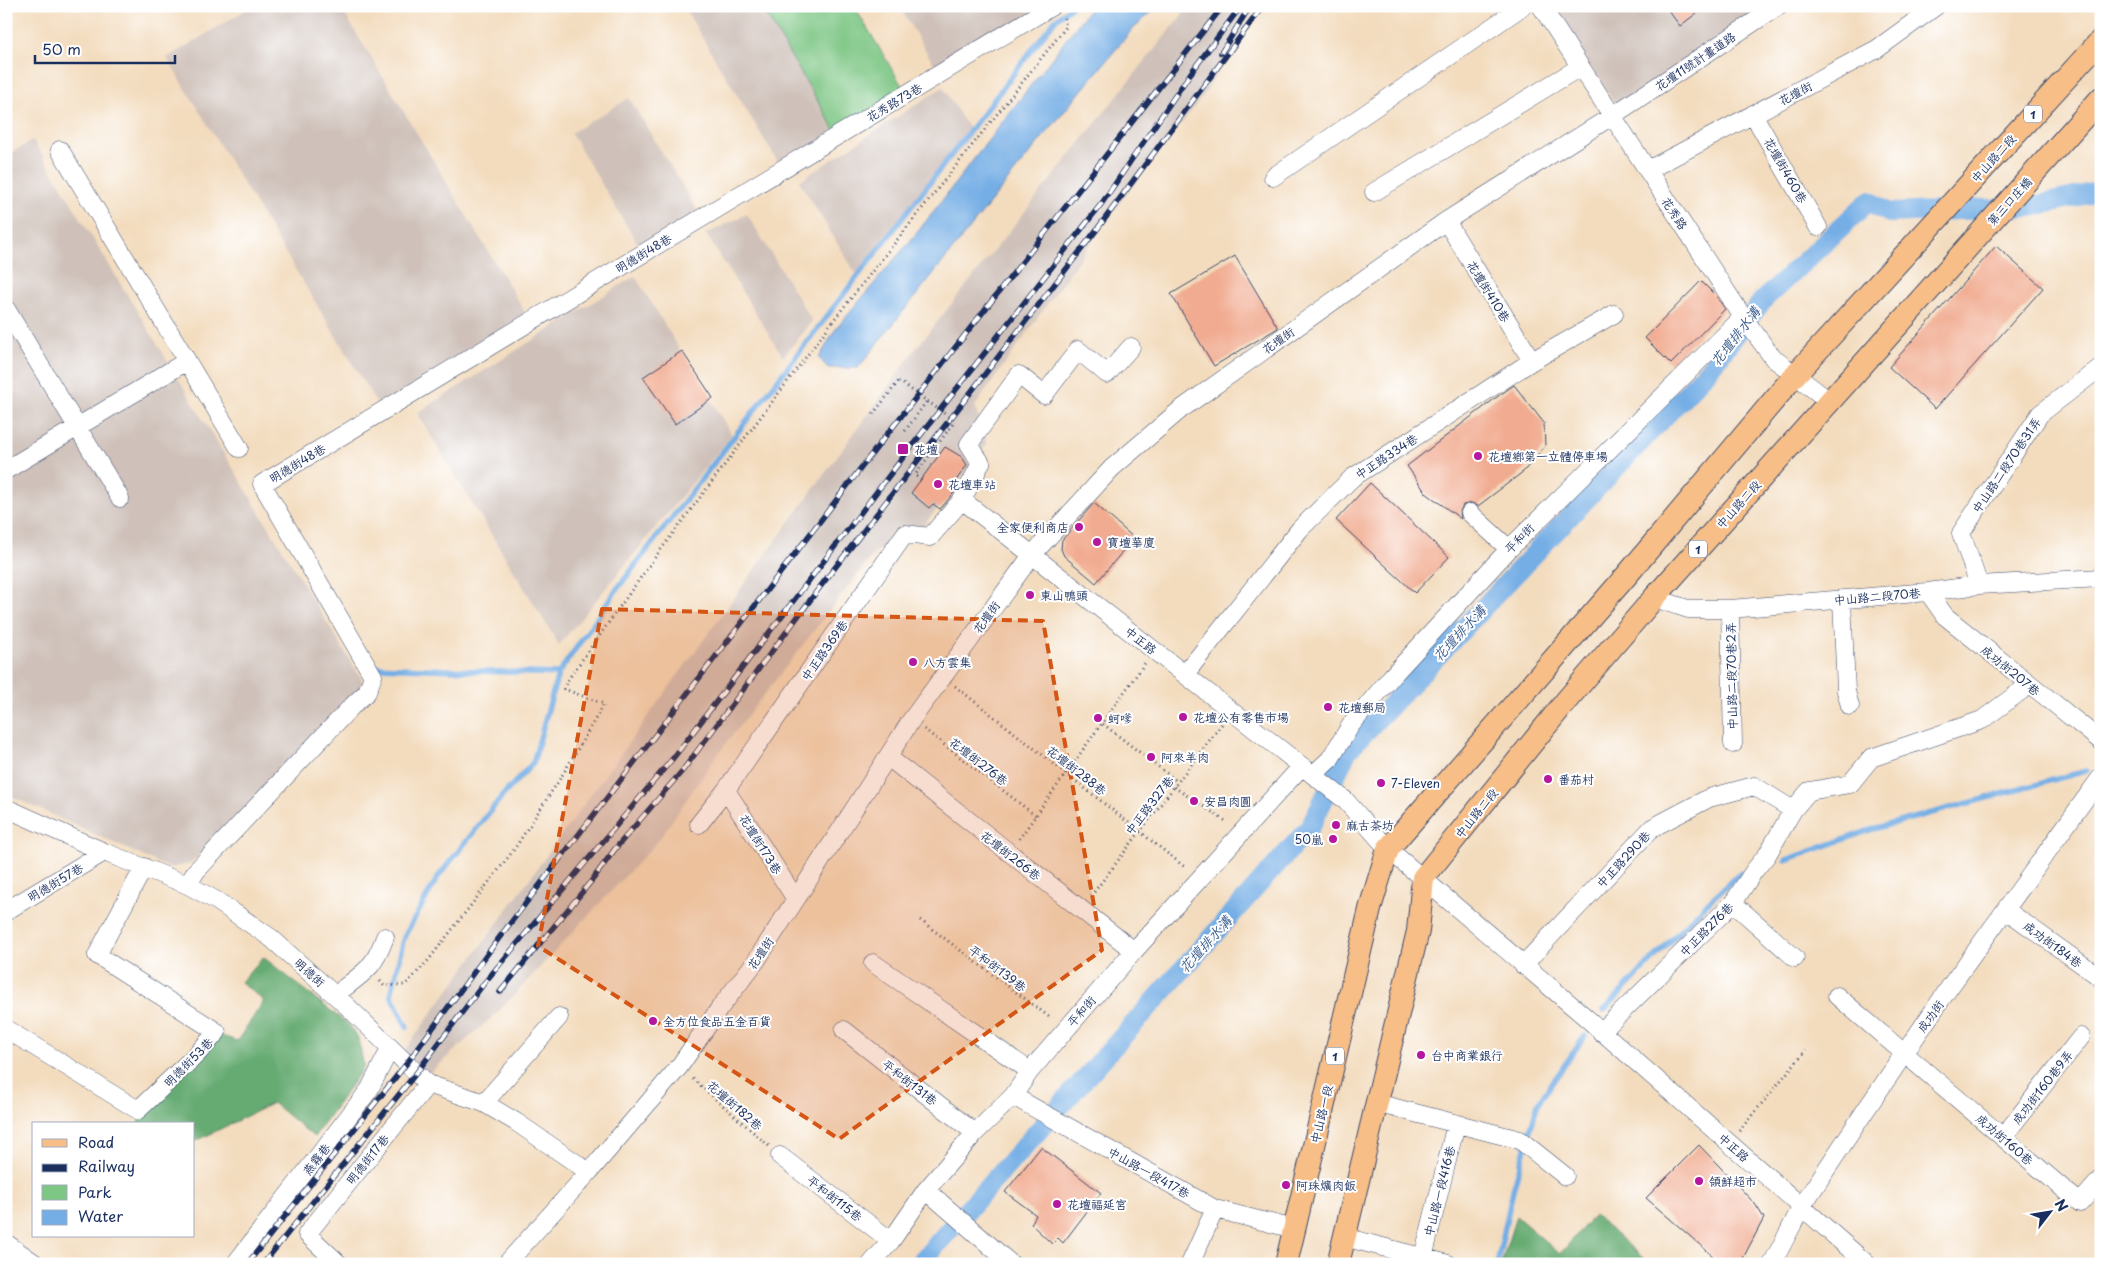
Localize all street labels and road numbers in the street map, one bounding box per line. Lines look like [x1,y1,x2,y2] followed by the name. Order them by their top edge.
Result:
[1651,27,1739,95] street label: 花壇11號計畫道路
[1775,77,1815,109] street label: 花壇街
[863,78,925,126] street label: 花秀路73巷
[2024,106,2042,122] road number: 1
[1966,130,2020,186] street label: 中山路二段
[1760,134,1812,206] street label: 花壇街460巷
[1982,173,2036,229] street label: 第三口庄橋
[1658,193,1692,233] street label: 花秀路
[611,229,675,277] street label: 明德街48巷
[1463,257,1515,325] street label: 花壇街410巷
[1258,322,1298,358] street label: 花壇街
[1967,414,2045,516] street label: 中山路二段70巷31弄
[1351,429,1421,483] street label: 中正路334巷
[265,439,329,487] street label: 明德街48巷
[1711,476,1765,532] street label: 中山路二段
[1500,519,1538,557] street label: 平和街
[1689,540,1707,558] road number: 1
[1833,583,1921,609] street label: 中山路二段70巷
[968,597,1004,637] street label: 花壇街
[796,616,852,684] street label: 中正路369巷
[1121,622,1161,658] street label: 中正路
[1721,622,1741,730] street label: 中山路二段70巷2弄
[1977,640,2045,700] street label: 成功街207巷
[946,732,1012,790] street label: 花壇街276巷
[1043,741,1111,799] street label: 花壇街288巷
[1120,772,1178,838] street label: 中正路327巷
[1450,784,1502,842] street label: 中山路二段
[735,810,787,878] street label: 花壇街173巷
[977,826,1045,884] street label: 花壇街266巷
[1592,827,1654,891] street label: 中正路290巷
[24,858,86,906] street label: 明德街57巷
[1675,898,1737,960] street label: 中正路276巷
[2020,916,2086,972] street label: 成功街184巷
[742,933,778,973] street label: 花壇街
[965,940,1031,996] street label: 平和街139巷
[291,953,329,991] street label: 明德街
[1062,992,1100,1030] street label: 平和街
[1912,996,1948,1036] street label: 成功街
[159,1033,217,1091] street label: 明德街53巷
[2007,1046,2077,1128] street label: 成功街160巷9弄
[1326,1048,1344,1064] road number: 1
[878,1055,942,1109] street label: 平和街131巷
[703,1076,767,1134] street label: 花壇街182巷
[1305,1083,1337,1145] street label: 中山路一段
[1972,1109,2038,1169] street label: 成功街160巷
[1715,1128,1753,1166] street label: 中正路
[341,1130,393,1188] street label: 明德街17巷
[298,1139,334,1179] street label: 燕霧巷
[1105,1142,1193,1202] street label: 中山路一段417巷
[1419,1144,1459,1238] street label: 中山路一段416巷
[804,1171,866,1225] street label: 平和街115巷

